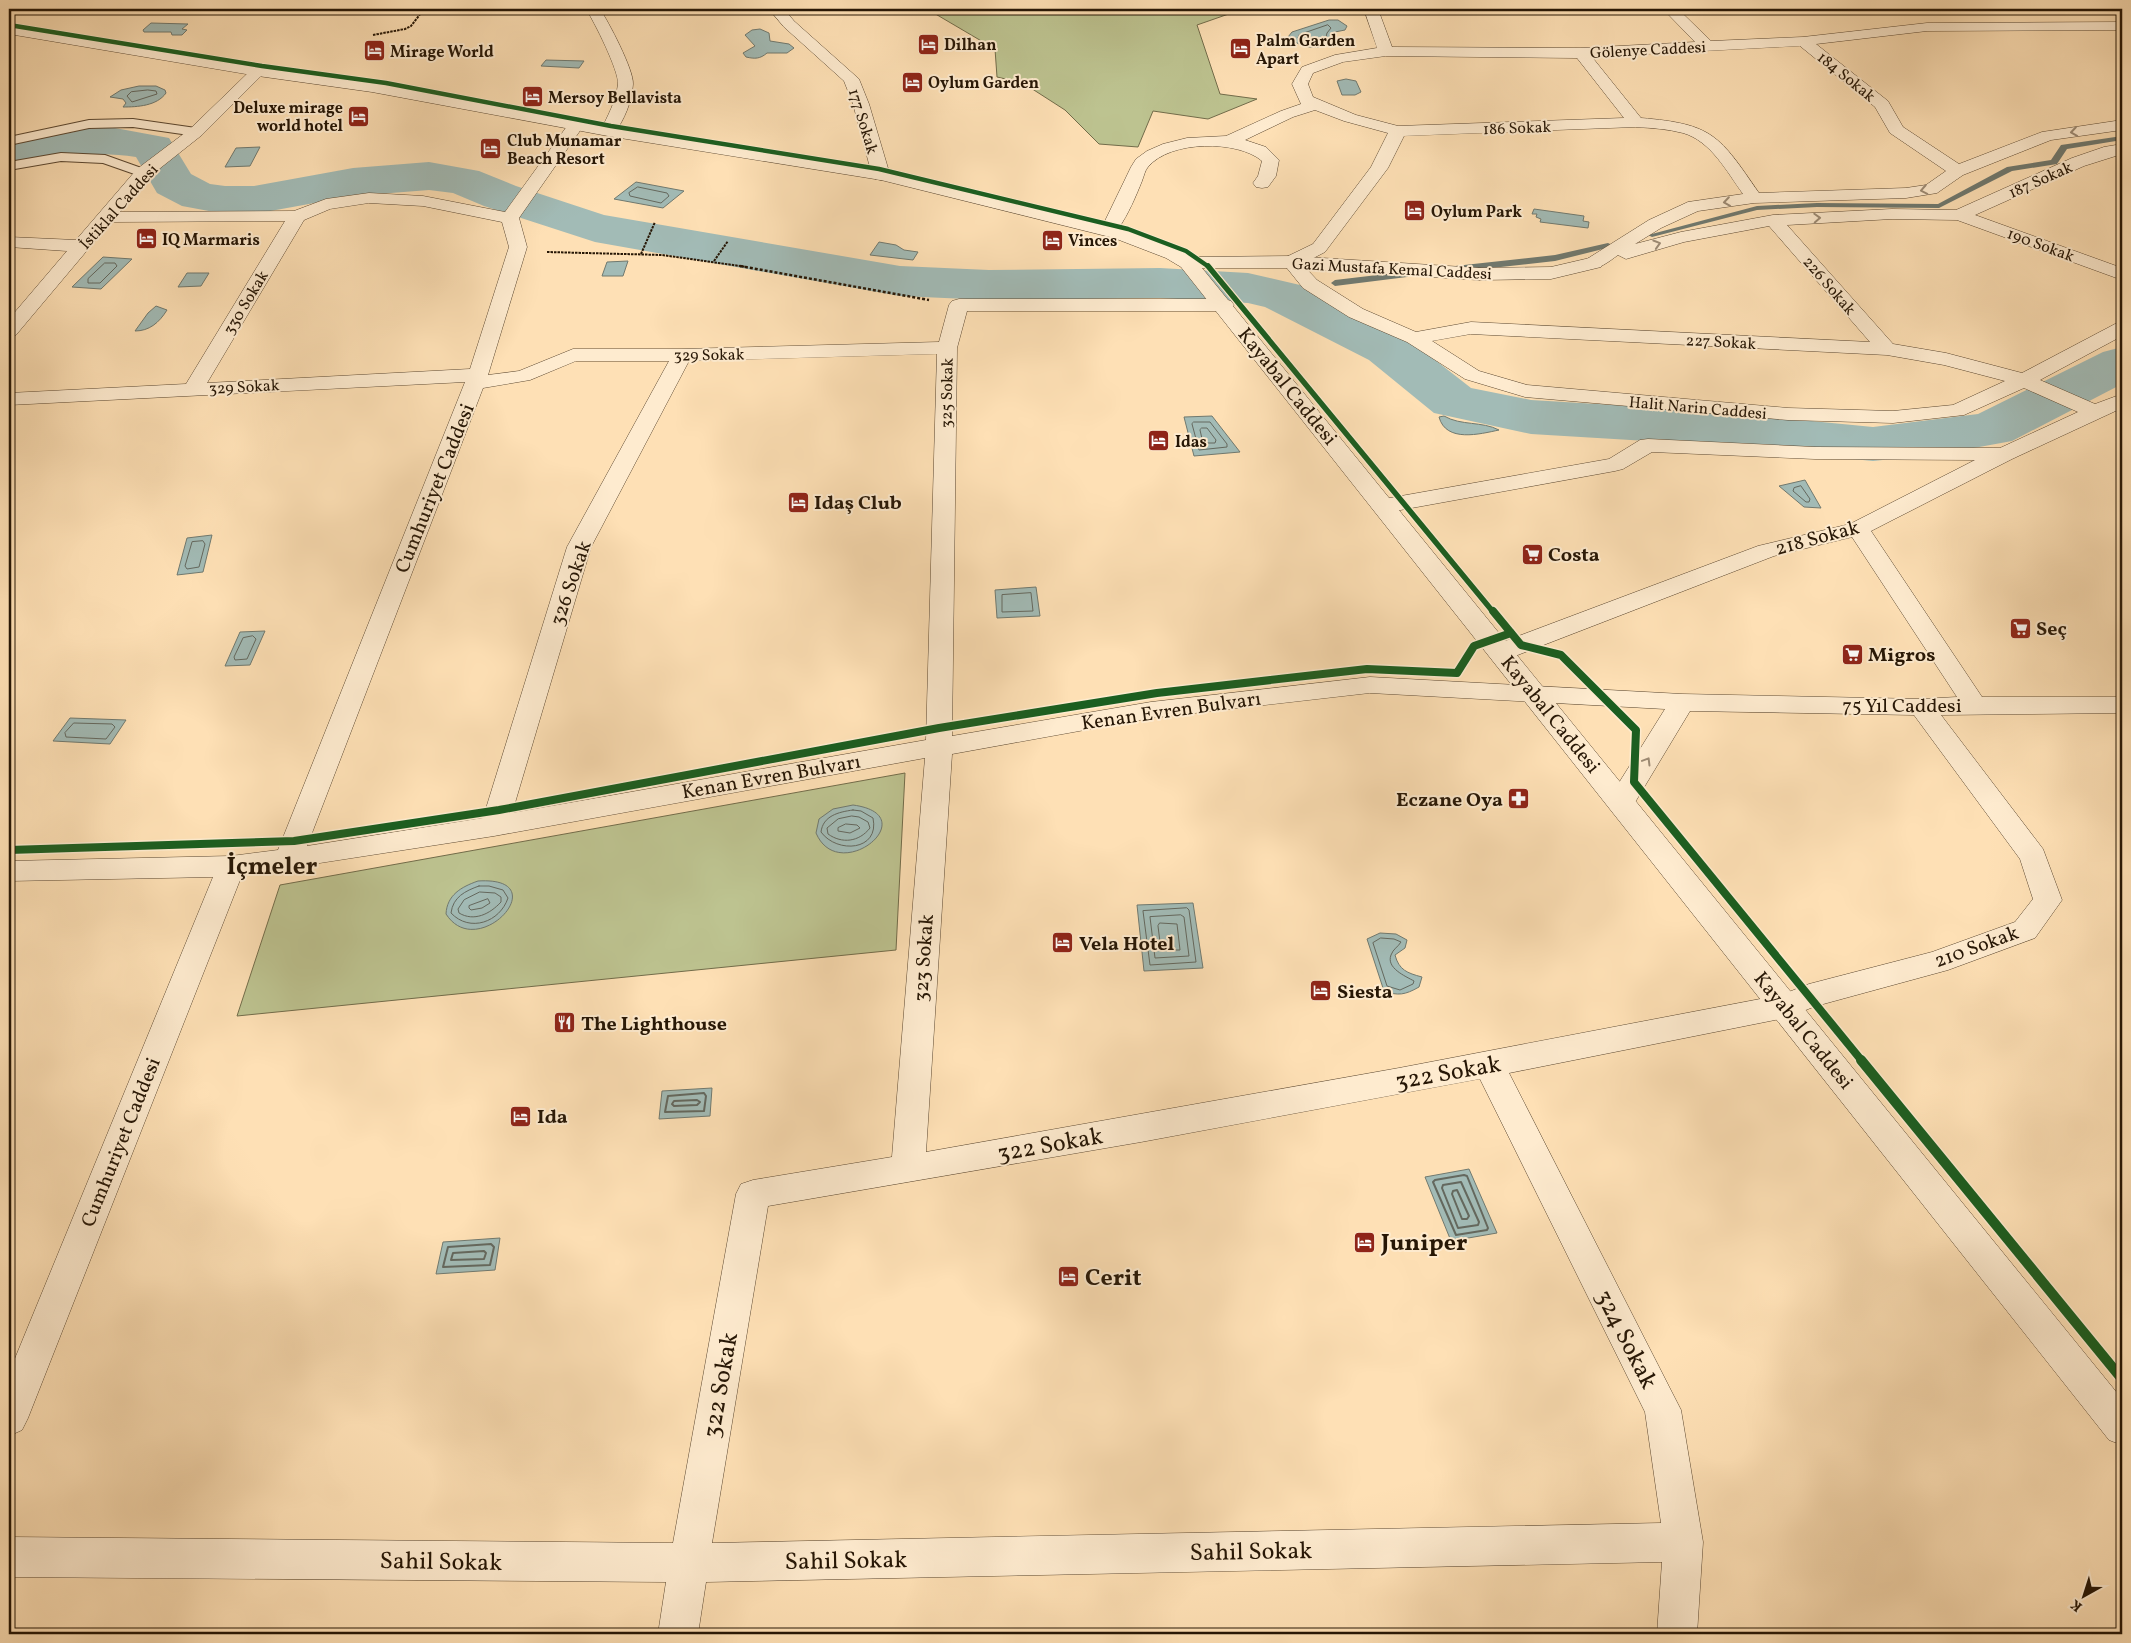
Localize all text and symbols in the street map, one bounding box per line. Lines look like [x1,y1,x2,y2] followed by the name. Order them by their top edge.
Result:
[1256,31,1356,71] place label: Palm Garden Apart
[916,32,940,56] hotel icon: Dilhan
[944,35,997,57] place label: Dilhan
[1228,37,1252,61] hotel icon: Palm Garden Apart
[1589,37,1707,65] street label: Gölenye Caddesi
[362,39,386,63] hotel icon: Mirage World
[390,42,494,64] place label: Mirage World
[1812,47,1880,108] street label: 184 Sokak
[900,70,924,94] hotel icon: Oylum Garden
[928,73,1039,95] place label: Oylum Garden
[520,85,544,109] hotel icon: Mersoy Bellavista
[842,86,883,157] street label: 177 Sokak
[548,88,682,110] place label: Mersoy Bellavista
[233,98,344,138] place label: Deluxe mirage world hotel
[347,104,371,128] hotel icon: Deluxe mirage world hotel
[1483,117,1552,141] street label: 186 Sokak
[2070,126,2078,137] one-way arrow
[507,131,622,171] place label: Club Munamar Beach Resort
[479,137,503,161] hotel icon: Club Munamar Beach Resort
[2005,157,2077,205] street label: 187 Sokak
[75,160,164,255] street label: İstiklal Caddesi
[1920,184,1929,194] one-way arrow
[1723,196,1731,207] one-way arrow
[1403,199,1427,223] hotel icon: Oylum Park
[1431,202,1522,224] place label: Oylum Park
[1813,212,1821,223] one-way arrow
[2004,224,2077,268] street label: 190 Sokak
[134,227,158,251] hotel icon: IQ Marmaris
[1040,228,1064,252] hotel icon: Vinces
[162,230,260,252] place label: IQ Marmaris
[1068,231,1117,253] place label: Vinces
[1652,240,1661,250] one-way arrow
[1797,252,1860,321] street label: 226 Sokak
[1291,254,1493,286] street label: Gazi Mustafa Kemal Caddesi
[219,267,275,339] street label: 330 Sokak
[1230,322,1343,452] street label: Kayabal Caddesi
[1685,330,1757,356] street label: 227 Sokak
[673,344,745,368] street label: 329 Sokak
[936,357,960,428] street label: 325 Sokak
[208,375,280,401] street label: 329 Sokak
[1628,392,1768,426] street label: Halit Narin Caddesi
[389,400,483,578] street label: Cumhuriyet Caddesi
[1147,429,1171,453] hotel icon: Idas
[1175,432,1207,454] place label: Idas
[786,490,810,514] hotel icon: Idaş Club
[814,490,902,518] place label: Idaş Club
[1772,514,1863,564] street label: 218 Sokak
[544,537,600,630] street label: 326 Sokak
[1520,542,1544,566] supermarket icon: Costa
[1548,542,1600,570] place label: Costa
[2008,616,2032,640] supermarket icon: Seç
[2036,616,2067,644] place label: Seç
[1840,642,1864,666] supermarket icon: Migros
[1868,642,1936,670] place label: Migros
[1493,650,1606,780] street label: Kayabal Caddesi
[1080,686,1263,738] street label: Kenan Evren Bulvarı
[1842,693,1962,721] street label: 75 Yıl Caddesi
[680,748,863,807] street label: Kenan Evren Bulvarı
[1640,757,1650,766] one-way arrow
[1396,787,1503,815] place label: Eczane Oya
[1507,787,1531,811] pharmacy icon: Eczane Oya
[227,850,318,885] district label: İçmeler
[908,913,942,1003] street label: 323 Sokak
[1931,920,2023,976] street label: 210 Sokak
[1051,931,1075,955] hotel icon: Vela Hotel
[1079,931,1175,959] place label: Vela Hotel
[1746,966,1859,1096] street label: Kayabal Caddesi
[1309,979,1333,1003] hotel icon: Siesta
[1337,979,1393,1007] place label: Siesta
[553,1011,577,1035] restaurant icon: The Lighthouse
[581,1011,727,1039] place label: The Lighthouse
[1393,1048,1504,1100] street label: 322 Sokak
[75,1054,169,1232] street label: Cumhuriyet Caddesi
[509,1104,533,1128] hotel icon: Ida
[537,1104,568,1132] place label: Ida
[995,1120,1106,1172] street label: 322 Sokak
[1380,1227,1467,1261] place label: Juniper
[1353,1230,1377,1254] hotel icon: Juniper
[1085,1262,1142,1296] place label: Cerit
[1057,1265,1081,1289] hotel icon: Cerit
[1586,1284,1665,1396] street label: 324 Sokak
[696,1330,748,1441] street label: 322 Sokak
[1189,1535,1313,1571] street label: Sahil Sokak
[784,1544,908,1580] street label: Sahil Sokak
[379,1545,503,1581] street label: Sahil Sokak
[2058,1570,2108,1620] north arrow
[2067,1594,2087,1616] text: K

